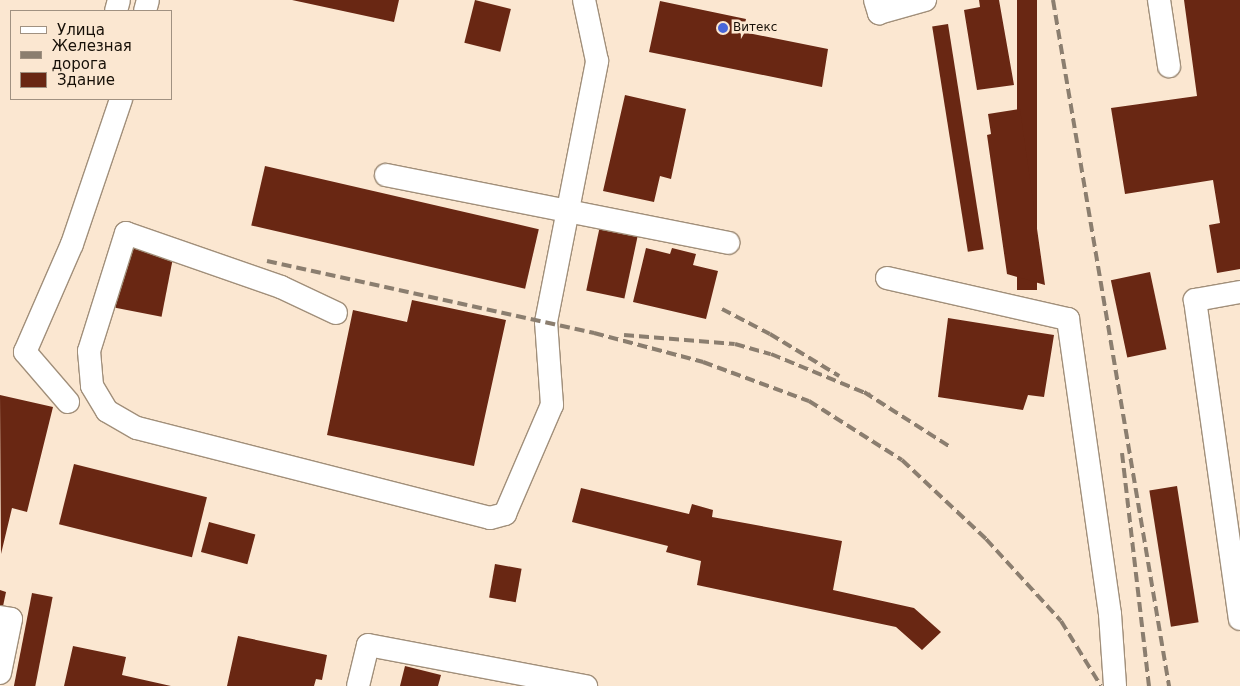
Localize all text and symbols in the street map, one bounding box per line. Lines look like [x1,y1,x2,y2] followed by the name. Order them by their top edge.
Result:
[10,10,172,100] legend
[57,21,105,39] text: Улица
[733,21,777,35] place label: Витекс
[717,22,729,34] marker: Витекс
[52,37,132,73] text: Железная дорога
[57,71,115,89] text: Здание

